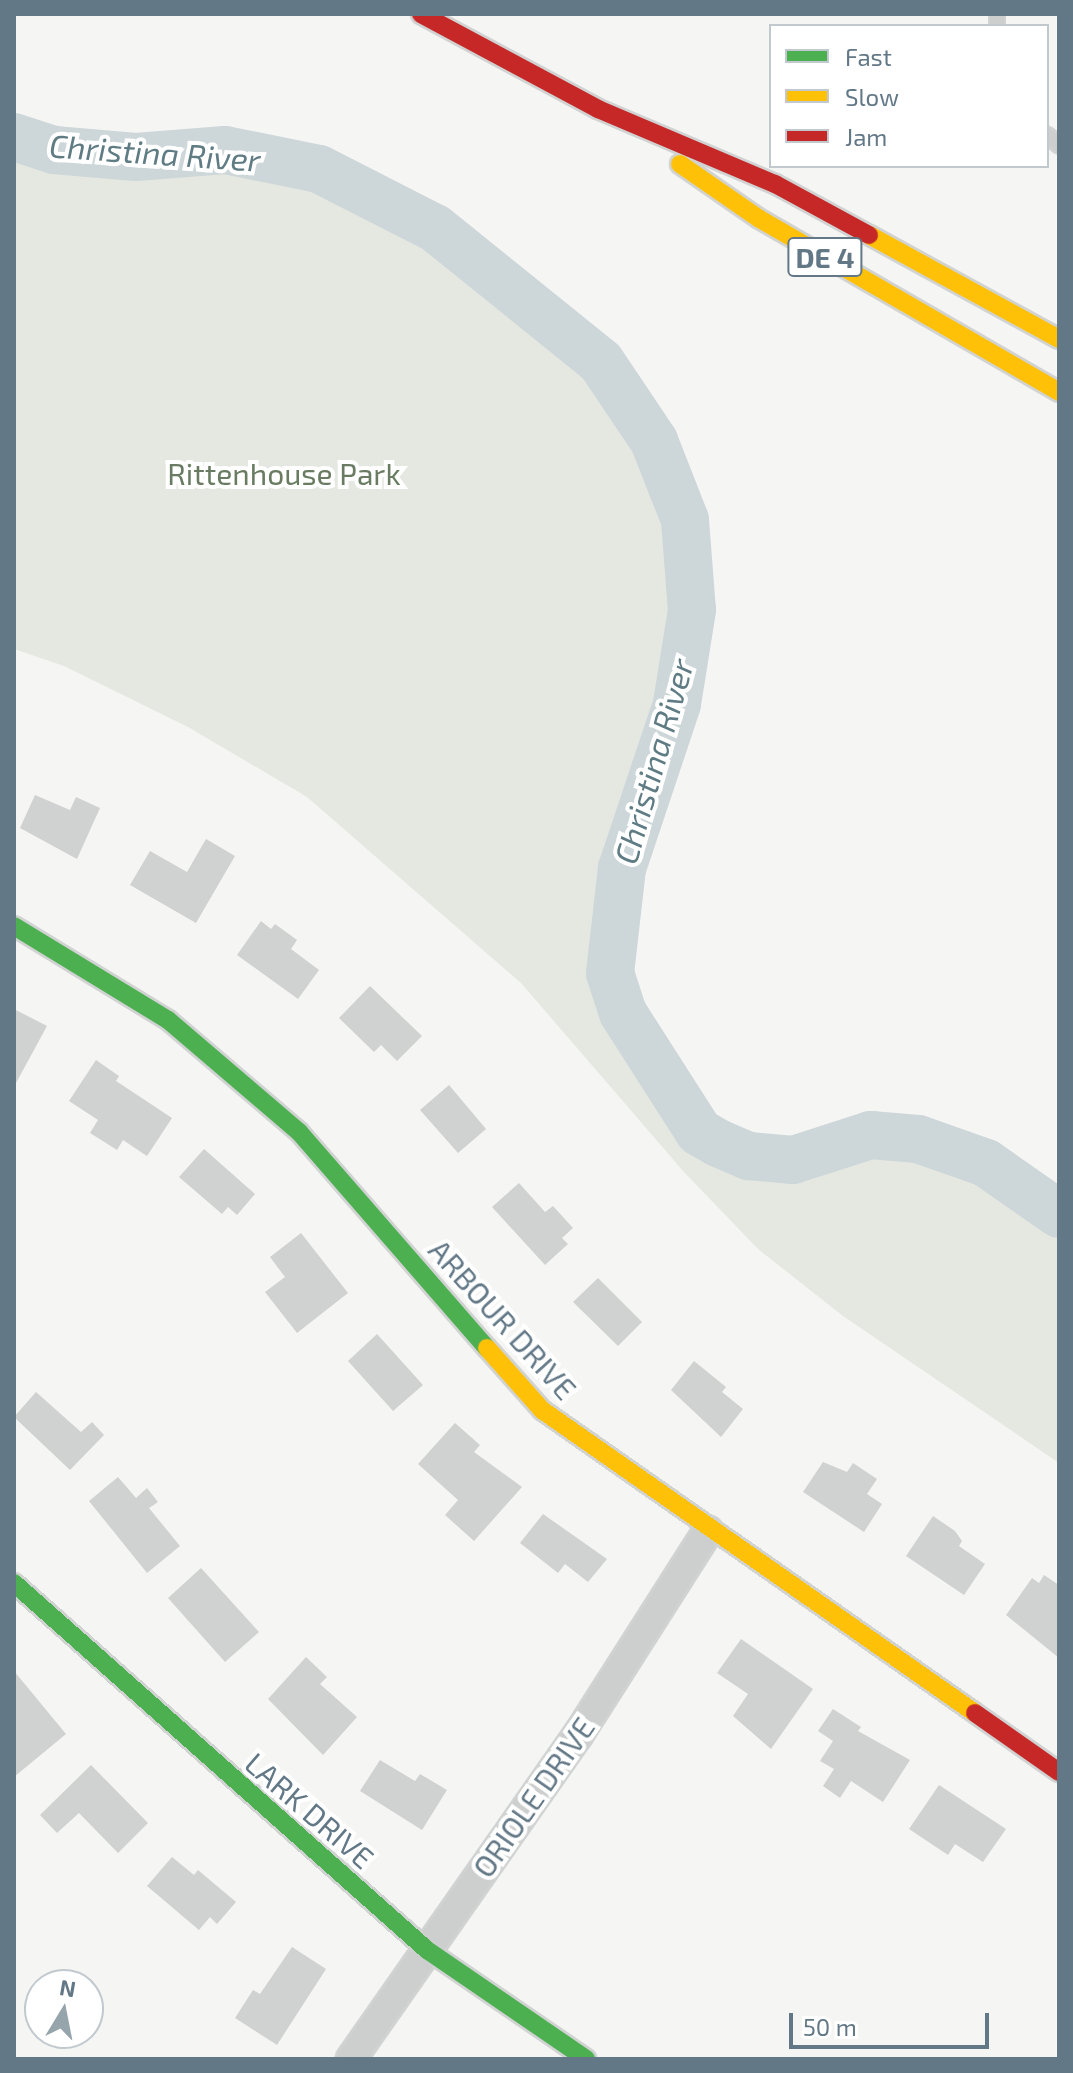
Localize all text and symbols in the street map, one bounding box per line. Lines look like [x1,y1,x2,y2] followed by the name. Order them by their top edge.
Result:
[769,24,1049,168] legend
[845,42,892,71] text: Fast
[845,82,899,111] text: Slow
[845,122,887,151] text: Jam
[48,125,262,179] water label: Christina River
[787,233,863,281] road number: DE 4
[167,455,401,491] park label: Rittenhouse Park
[605,654,701,868] water label: Christina River
[422,1232,584,1406] street label: ARBOUR DRIVE
[465,1710,601,1884] street label: ORIOLE DRIVE
[238,1744,382,1876] street label: LARK DRIVE
[24,1969,104,2049] north arrow
[58,1973,78,2002] text: N
[793,1997,993,2047] scale bar
[803,2012,857,2041] text: 50 m

